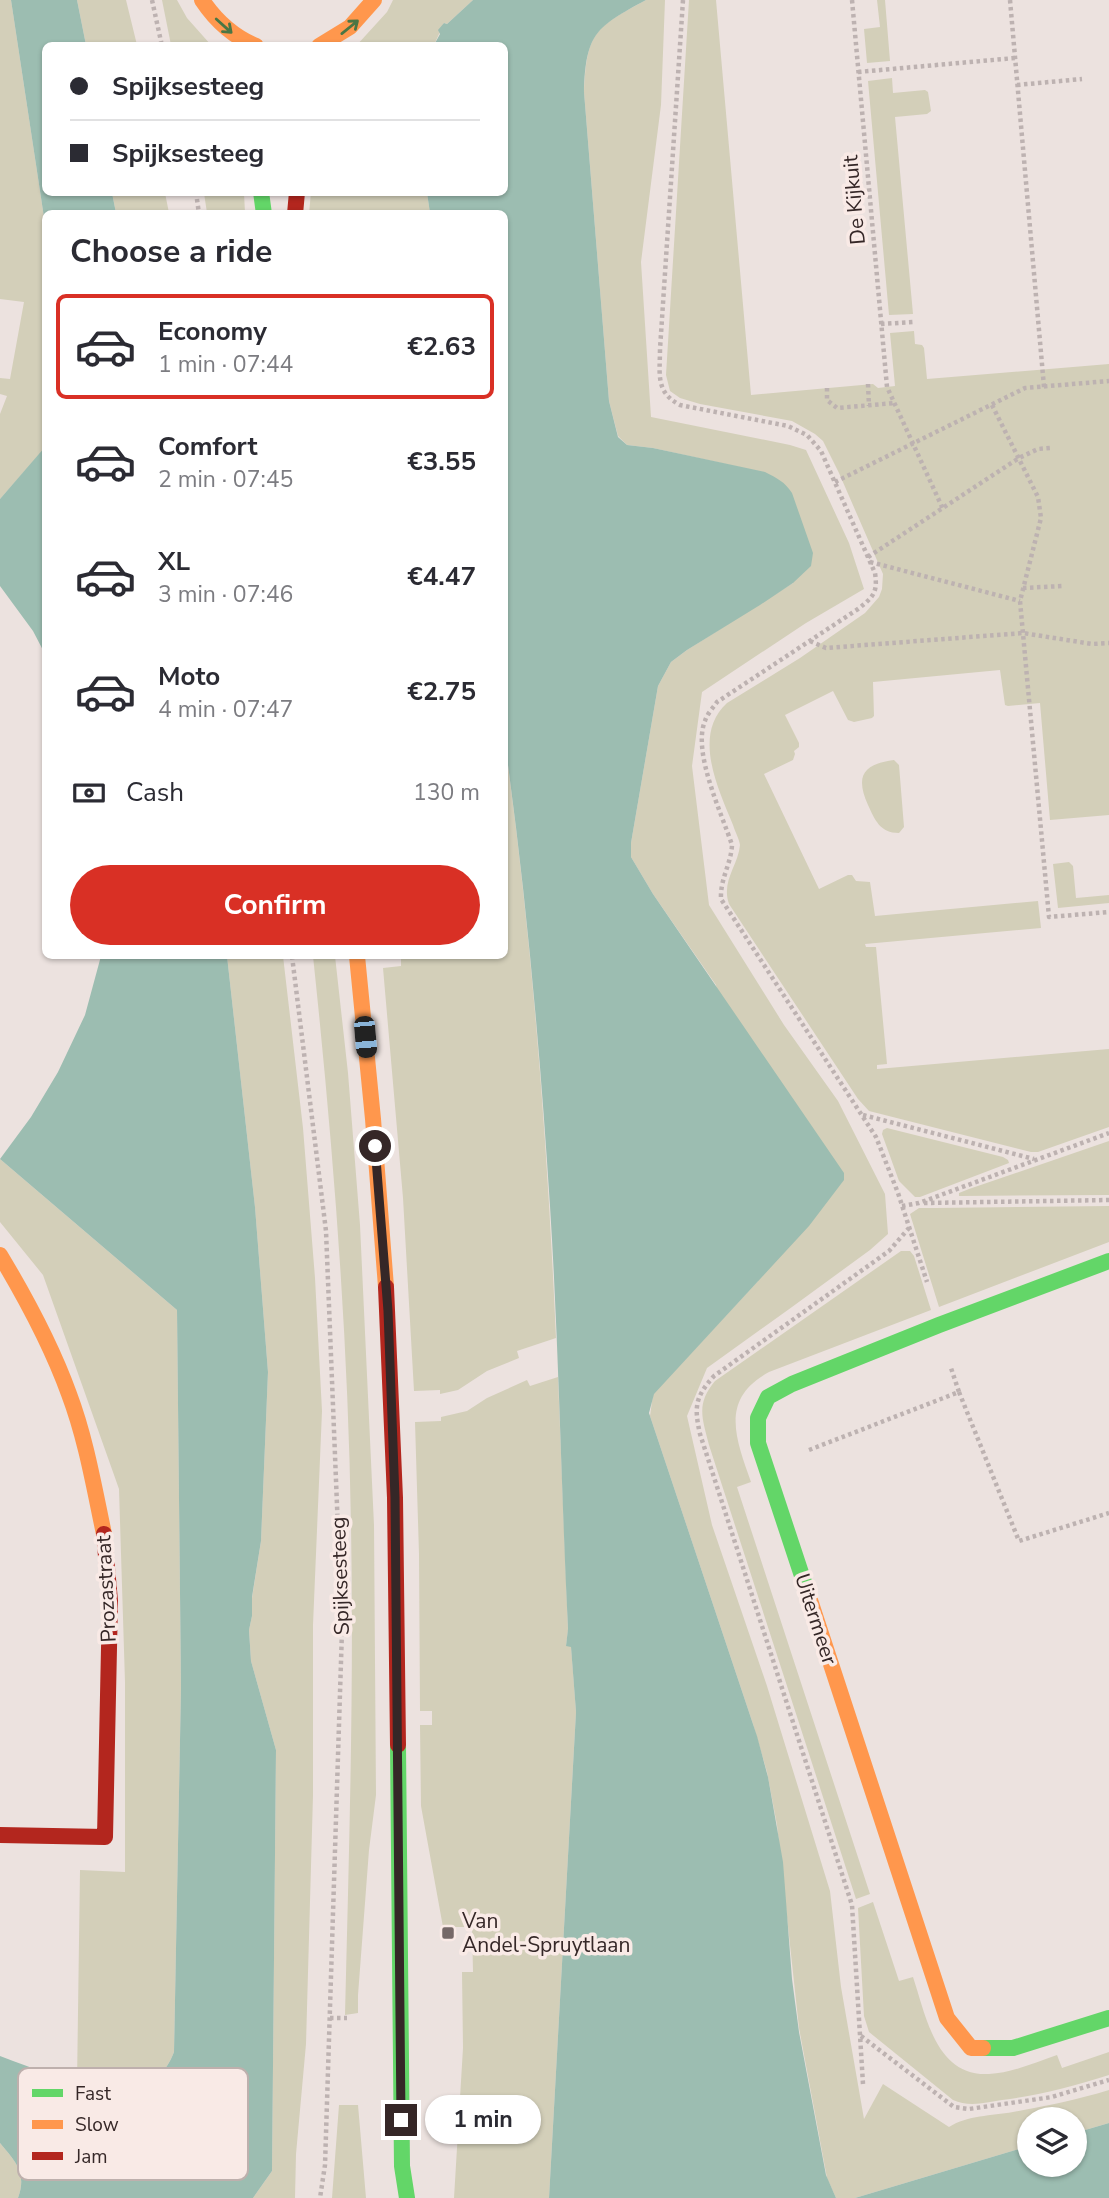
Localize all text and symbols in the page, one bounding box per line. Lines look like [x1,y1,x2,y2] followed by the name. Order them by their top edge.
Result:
[215,18,232,35] one-way arrow
[340,19,358,35] one-way arrow
[112,69,264,104] text: Spijksesteeg
[112,136,264,171] text: Spijksesteeg
[836,154,872,246] street label: De Kijkuit
[70,230,272,273] text: Choose a ride
[158,314,267,349] text: Economy
[74,315,137,378] icon: car
[407,329,476,364] text: €2.63
[158,349,293,380] text: 1 min · 07:44
[158,429,258,464] text: Comfort
[74,430,137,493] icon: car
[407,444,476,479] text: €3.55
[158,464,293,495] text: 2 min · 07:45
[158,544,190,579] text: XL
[74,545,137,608] icon: car
[407,559,476,594] text: €4.47
[158,579,293,610] text: 3 min · 07:46
[158,659,220,694] text: Moto
[74,660,137,723] icon: car
[407,674,476,709] text: €2.75
[158,694,293,725] text: 4 min · 07:47
[70,774,108,812] icon: cash
[126,775,184,810] text: Cash
[413,777,480,808] text: 130 m
[70,865,480,945] button: Confirm
[353,1015,378,1059] car
[359,1130,391,1162] route start
[324,1516,356,1636] street label: Spijksesteeg
[89,1534,123,1643] street label: Prozastraat
[788,1570,844,1668] street label: Uitermeer
[461,1907,630,1959] place label: Van Andel-Spruytlaan
[440,1925,456,1941] marker: Van Andel-Spruytlaan
[18,2068,248,2180] legend
[75,2081,111,2107] text: Fast
[426,2096,541,2144] callout: 1 min
[385,2104,417,2136] route end
[453,2104,513,2135] text: 1 min
[1017,2107,1087,2177] map controls
[1017,2107,1087,2177] button: layers
[75,2112,119,2138] text: Slow
[74,2144,108,2170] text: Jam

